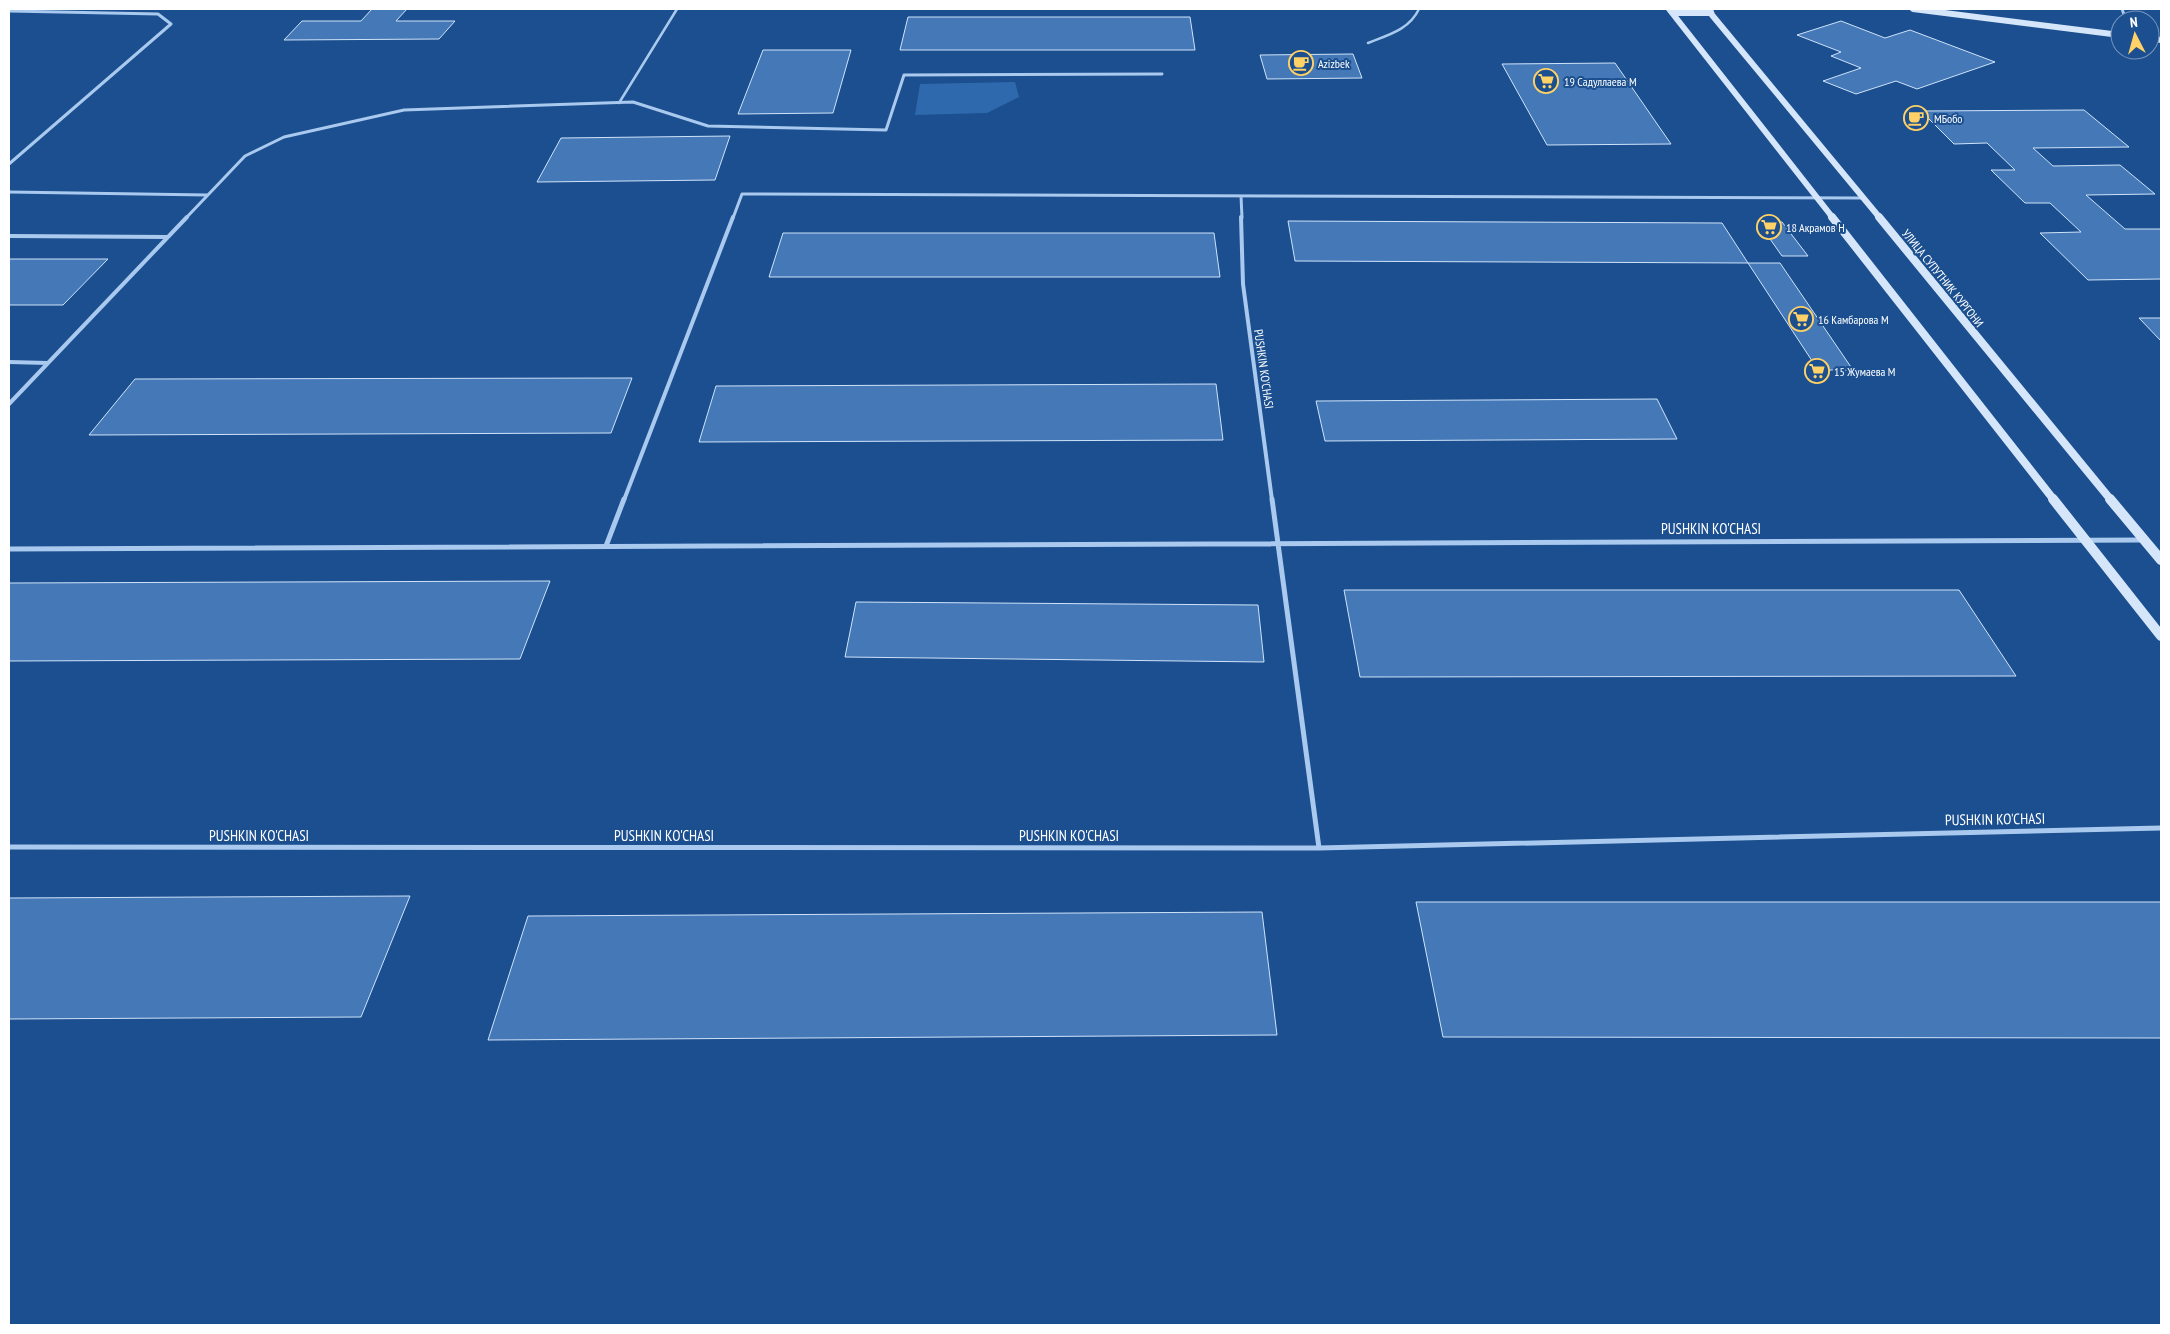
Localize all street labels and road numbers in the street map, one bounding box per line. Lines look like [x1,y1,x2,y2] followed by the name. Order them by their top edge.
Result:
[1899,226,1987,330] street label: УЛИЦА СУПУТНИК КУРГОНИ
[1251,328,1277,410] street label: PUSHKIN KO'CHASI
[1661,519,1761,538] street label: PUSHKIN KO'CHASI
[1945,809,2045,829] street label: PUSHKIN KO'CHASI
[209,826,309,845] street label: PUSHKIN KO'CHASI
[614,826,714,845] street label: PUSHKIN KO'CHASI
[1019,826,1119,845] street label: PUSHKIN KO'CHASI

